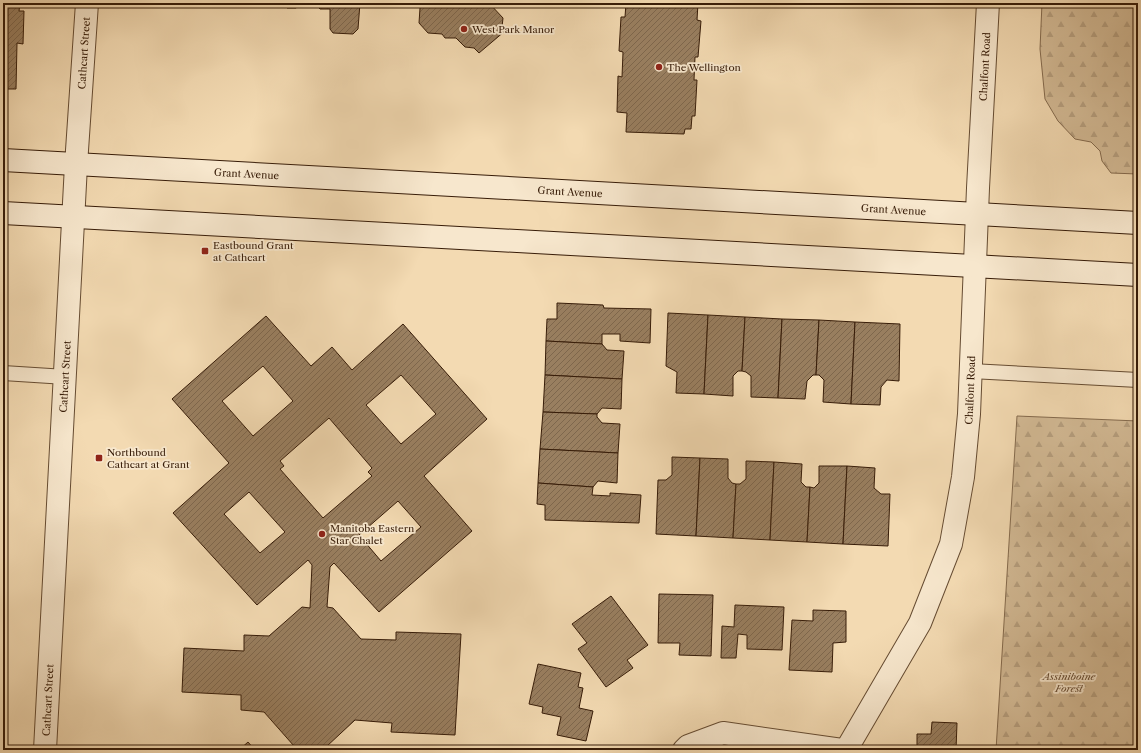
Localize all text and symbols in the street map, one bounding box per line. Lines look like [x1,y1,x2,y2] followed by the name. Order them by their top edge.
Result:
[75,16,93,90] street label: Cathcart Street
[471,23,555,36] place label: West Park Manor
[459,24,469,34] marker: West Park Manor
[977,32,993,101] street label: Chalfont Road
[667,61,742,74] place label: The Wellington
[654,62,664,72] marker: The Wellington
[214,166,280,182] street label: Grant Avenue
[537,184,603,200] street label: Grant Avenue
[861,202,927,218] street label: Grant Avenue
[213,239,294,264] place label: Eastbound Grant at Cathcart
[200,246,210,256] marker: Eastbound Grant at Cathcart
[57,340,74,413] street label: Cathcart Street
[962,355,978,425] street label: Chalfont Road
[107,446,190,471] place label: Northbound Cathcart at Grant
[94,453,104,463] marker: Northbound Cathcart at Grant
[330,522,415,547] place label: Manitoba Eastern Star Chalet
[317,529,327,539] marker: Manitoba Eastern Star Chalet
[40,663,57,736] street label: Cathcart Street
[1041,670,1096,695] park label: Assiniboine Forest

